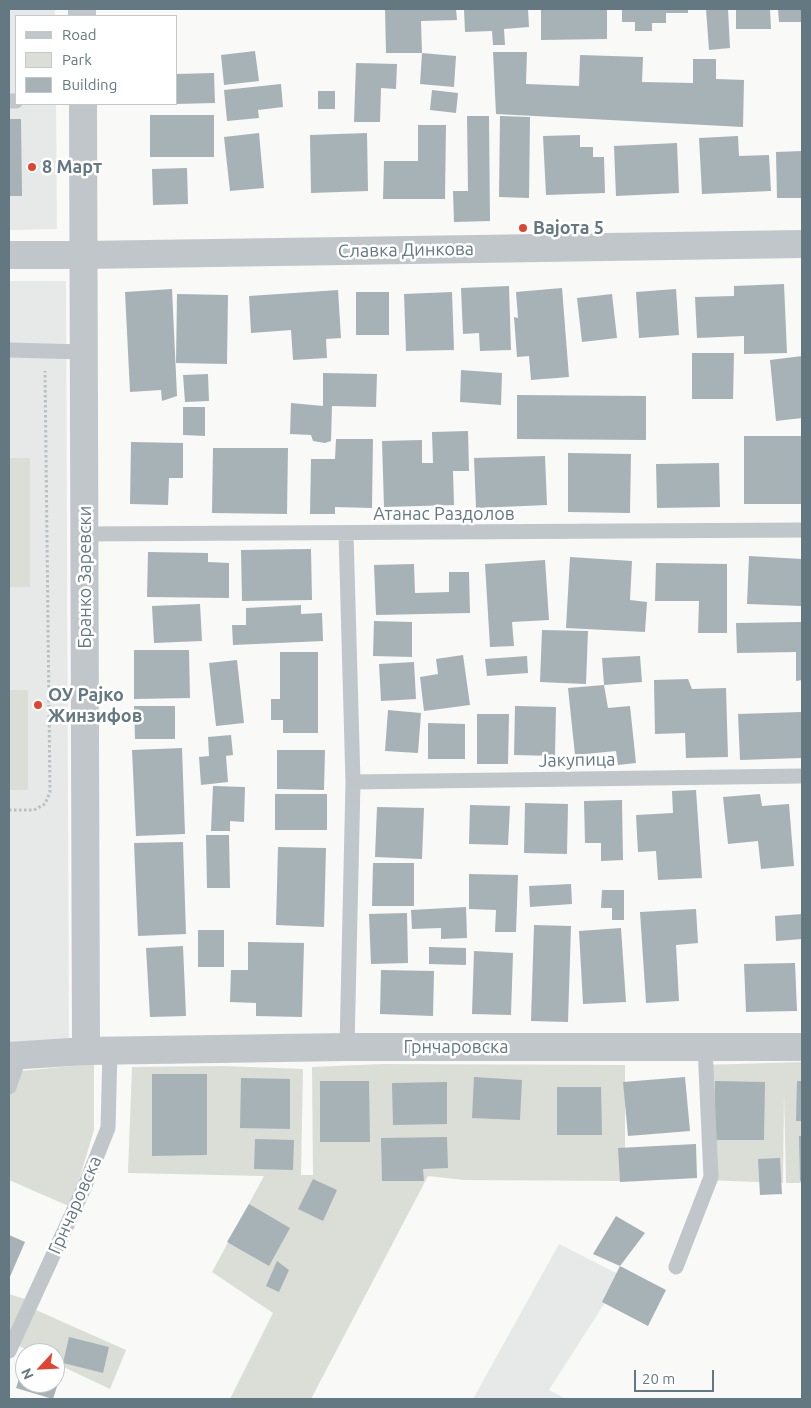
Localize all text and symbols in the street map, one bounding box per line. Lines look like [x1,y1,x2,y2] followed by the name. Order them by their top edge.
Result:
[15,15,178,105] legend
[62,26,97,43] text: Road
[62,51,92,68] text: Park
[62,76,117,93] text: Building
[42,156,102,178] place label: 8 Март
[26,161,38,173] marker: 8 Март
[533,217,604,239] place label: Вајота 5
[517,222,529,234] marker: Вајота 5
[338,238,474,262] street label: Славка Динкова
[373,503,515,525] street label: Атанас Раздолов
[74,506,96,648] street label: Бранко Заревски
[48,684,142,726] place label: ОУ Рајко Жинзифов
[32,699,44,711] marker: ОУ Рајко Жинзифов
[538,749,616,771] street label: Јакупица
[403,1036,509,1058] street label: Грнчаровска
[44,1153,106,1257] street label: Грнчаровска
[15,1343,65,1393] north arrow
[636,1360,716,1392] scale bar
[18,1366,37,1382] text: N
[642,1370,675,1387] text: 20 m

